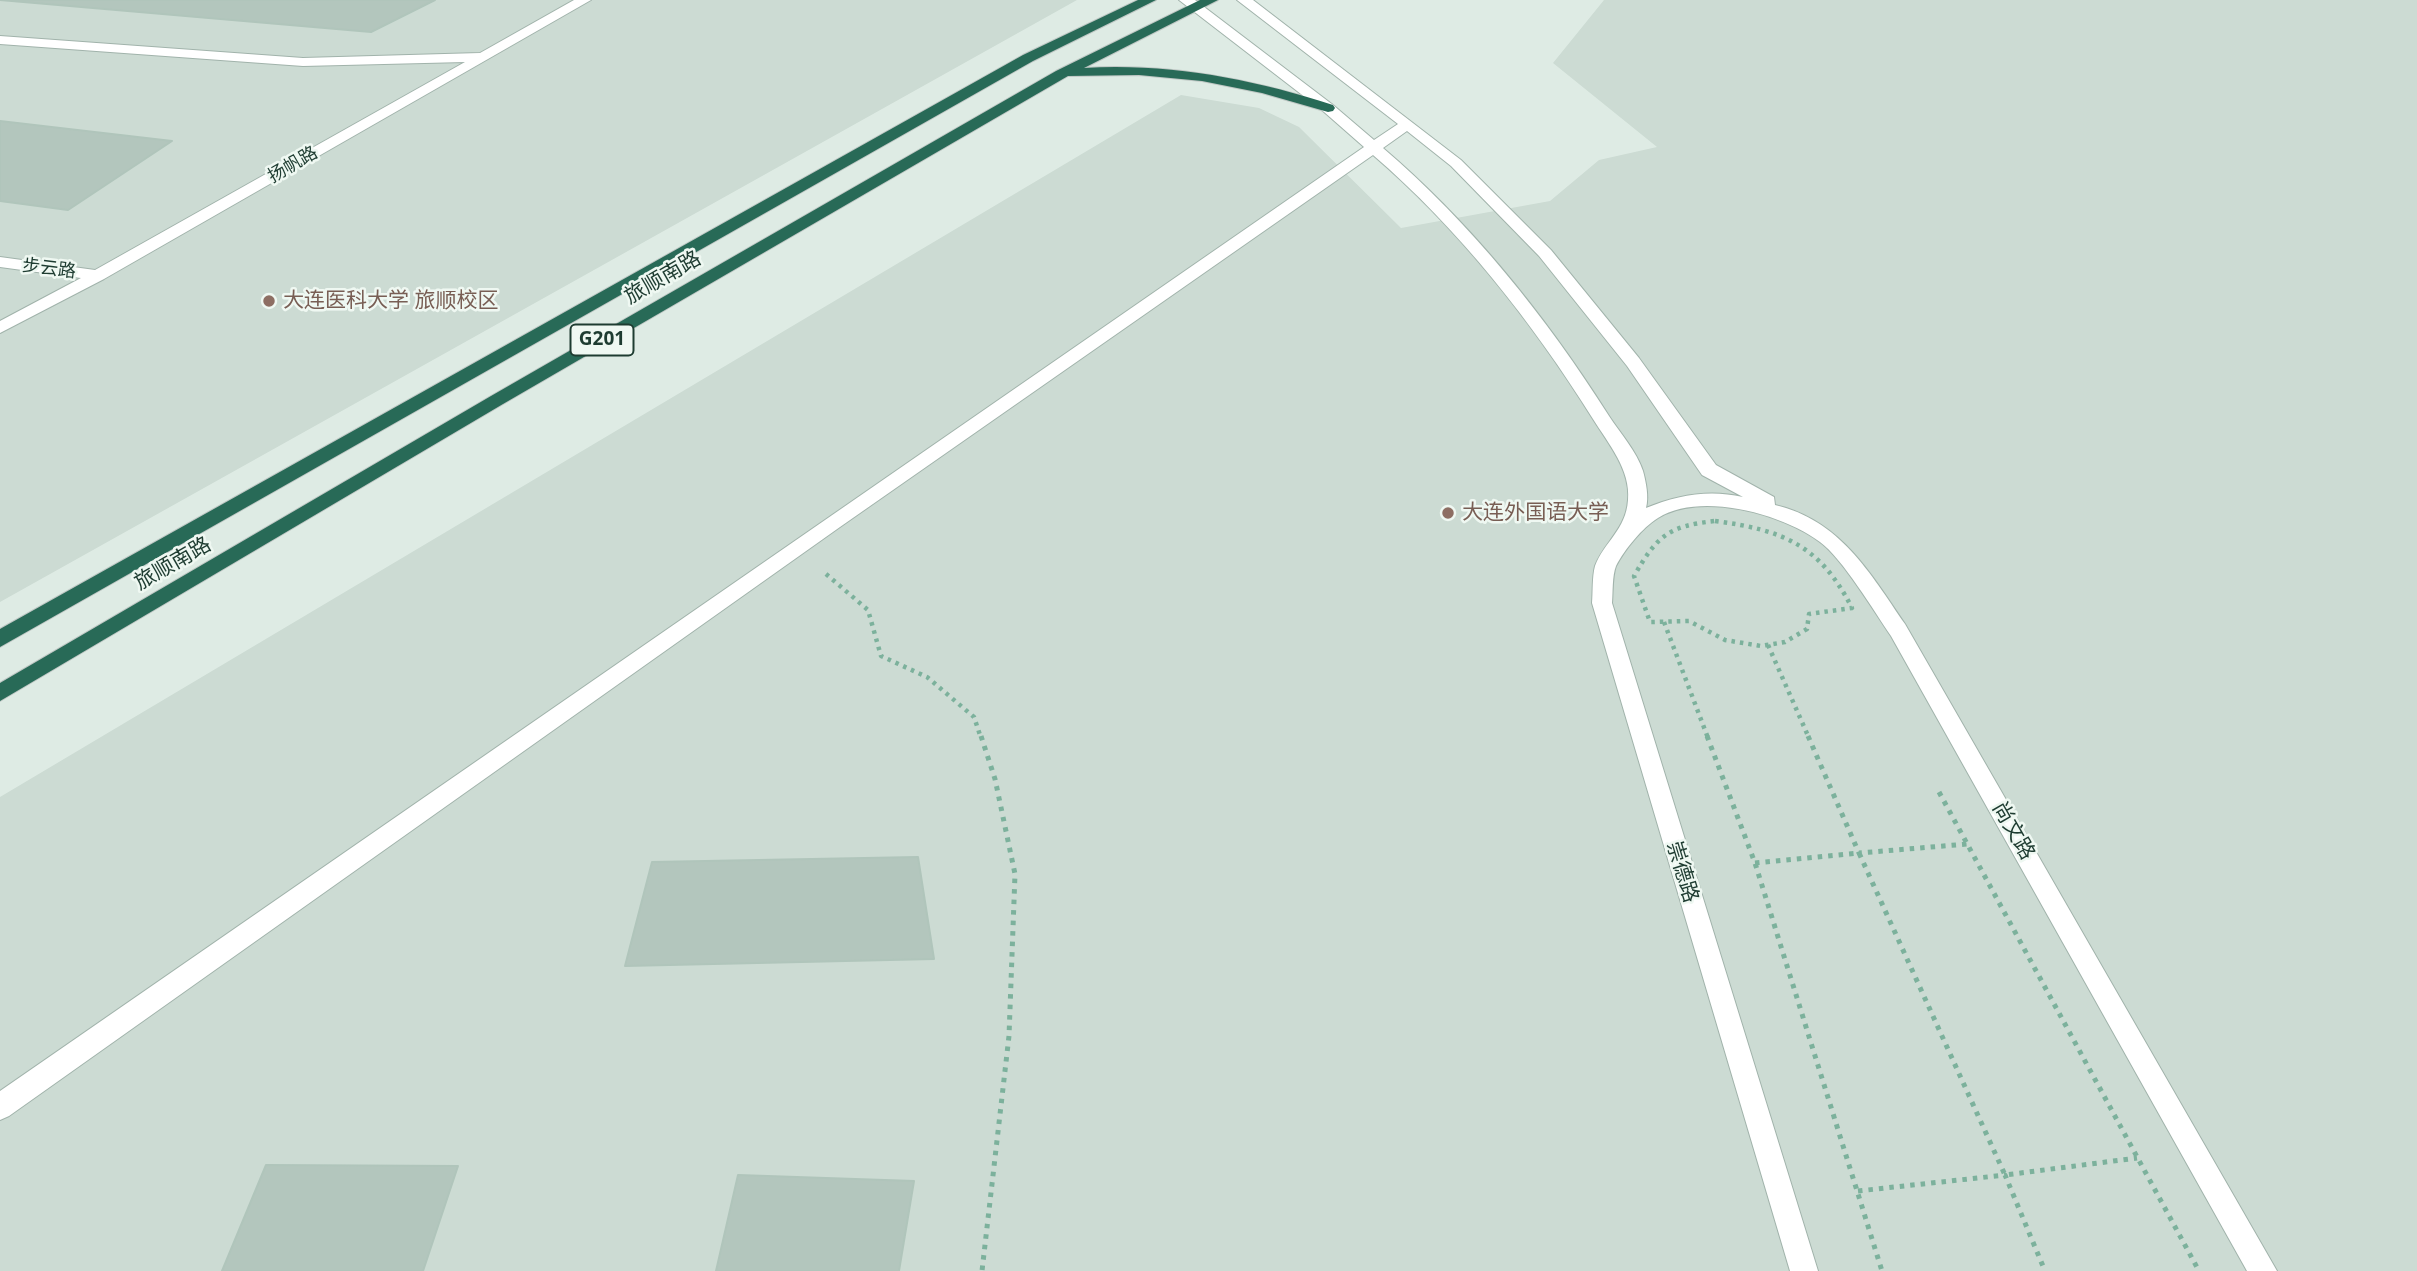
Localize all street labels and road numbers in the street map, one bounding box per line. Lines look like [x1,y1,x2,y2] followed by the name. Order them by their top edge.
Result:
[264,142,322,188] street label: 扬帆路
[620,246,706,310] street label: 旅顺南路
[21,255,77,283] street label: 步云路
[570,324,634,356] road number: G201
[130,532,216,596] street label: 旅顺南路
[1986,797,2040,865] street label: 尚文路
[1661,838,1703,906] street label: 崇德路

